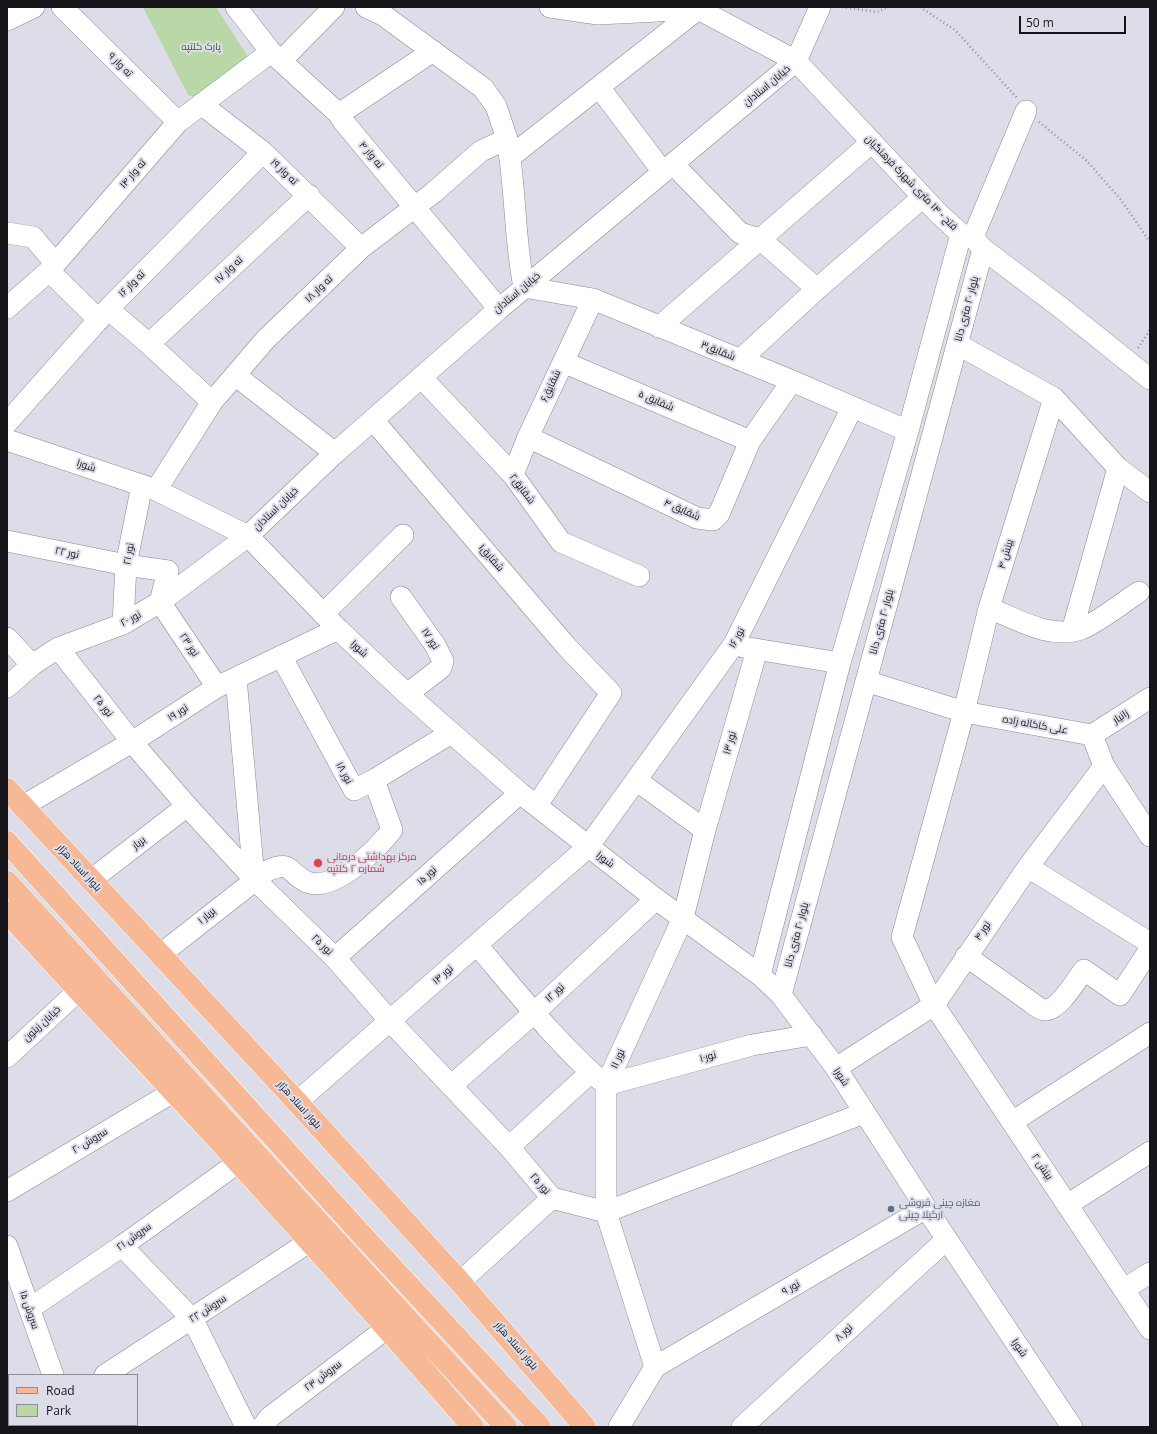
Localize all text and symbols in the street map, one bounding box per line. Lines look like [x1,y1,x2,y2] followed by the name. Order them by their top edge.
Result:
[1021,8,1128,34] scale bar
[1026,14,1054,31] text: 50 m
[181,41,221,53] park label: پارک کلتپه
[105,50,135,80] street label: ته وار ۹
[741,63,793,109] street label: خیابان استادان
[862,133,960,233] street label: فتح - ۱۴ متری شهرک فرهنگیان
[356,139,386,171] street label: ته وار ۴
[268,156,300,188] street label: ته وار ۱۹
[117,157,149,191] street label: ته وار ۱۴
[213,254,245,286] street label: ته وار ۱۷
[116,268,148,300] street label: ته وار ۱۶
[491,270,543,316] street label: خیابان استادان
[303,273,335,305] street label: ته وار ۱۸
[953,275,981,343] street label: بلوار ۲۰ متری دانا
[699,339,737,363] street label: شقایق۳
[538,368,564,404] street label: شقایق۶
[636,388,676,414] street label: شقایق ۵
[75,457,97,475] street label: شورا
[507,472,537,506] street label: شقایق۲
[251,485,301,533] street label: خیابان استادان
[662,497,702,523] street label: شقایق ۴
[996,538,1016,570] street label: بینش ۴
[121,542,137,566] street label: نور ۲۱
[476,542,506,574] street label: شقایق۱
[54,545,80,561] street label: نور ۲۲
[868,588,896,656] street label: بلوار ۲۰ متری دانا
[119,609,143,629] street label: نور ۲۰
[419,626,441,652] street label: نور ۱۷
[727,626,747,650] street label: نور ۱۶
[177,631,201,659] street label: نور ۲۳
[348,638,370,660] street label: شورا
[91,693,115,719] street label: نور ۲۵
[166,702,190,724] street label: نور ۱۹
[1111,708,1131,726] street label: زانیار
[1001,713,1069,737] street label: علی کاکاله زاده
[721,730,739,756] street label: نور ۱۳
[333,760,355,786] street label: نور ۱۸
[130,834,148,852] street label: بریار
[54,842,104,894] street label: بلوار استاد هژار
[594,849,616,871] street label: شورا
[327,851,417,874] place label: مرکز بهداشتی درمانی شماره ۲ کلتپه
[312,857,324,869] marker: مرکز بهداشتی درمانی شماره ۲ کلتپه
[415,864,439,888] street label: نور ۱۵
[783,901,811,969] street label: بلوار ۲۰ متری دانا
[196,905,218,927] street label: بریار ۱
[972,919,994,943] street label: نور ۴
[309,932,335,958] street label: نور ۲۵
[430,963,456,987] street label: نور ۱۴
[543,981,567,1005] street label: نور ۱۲
[21,1004,63,1044] street label: خیابان زیتون
[608,1047,628,1071] street label: نور ۱۱
[698,1049,718,1065] street label: نور۱۰
[831,1066,851,1088] street label: شورا
[274,1079,324,1131] street label: بلوار استاد هژار
[70,1126,110,1156] street label: سروش ۲۰
[1029,1152,1055,1182] street label: بینش ۲
[527,1171,553,1197] street label: نور ۲۵
[899,1197,980,1220] place label: مغازه چینی فروشی ارکیلا چینی
[886,1204,896,1214] marker: مغازه چینی فروشی ارکیلا چینی
[114,1221,154,1253] street label: سروش ۲۱
[780,1278,802,1298] street label: نور ۹
[17,1289,41,1331] street label: سروش ۱۵
[187,1293,229,1325] street label: سروش ۲۲
[492,1319,540,1373] street label: بلوار استاد هژار
[833,1322,855,1344] street label: نور ۸
[1009,1337,1029,1359] street label: شورا
[302,1358,344,1394] street label: سروش ۲۳
[8,1374,138,1426] legend
[46,1382,75,1399] text: Road
[46,1402,71,1419] text: Park

